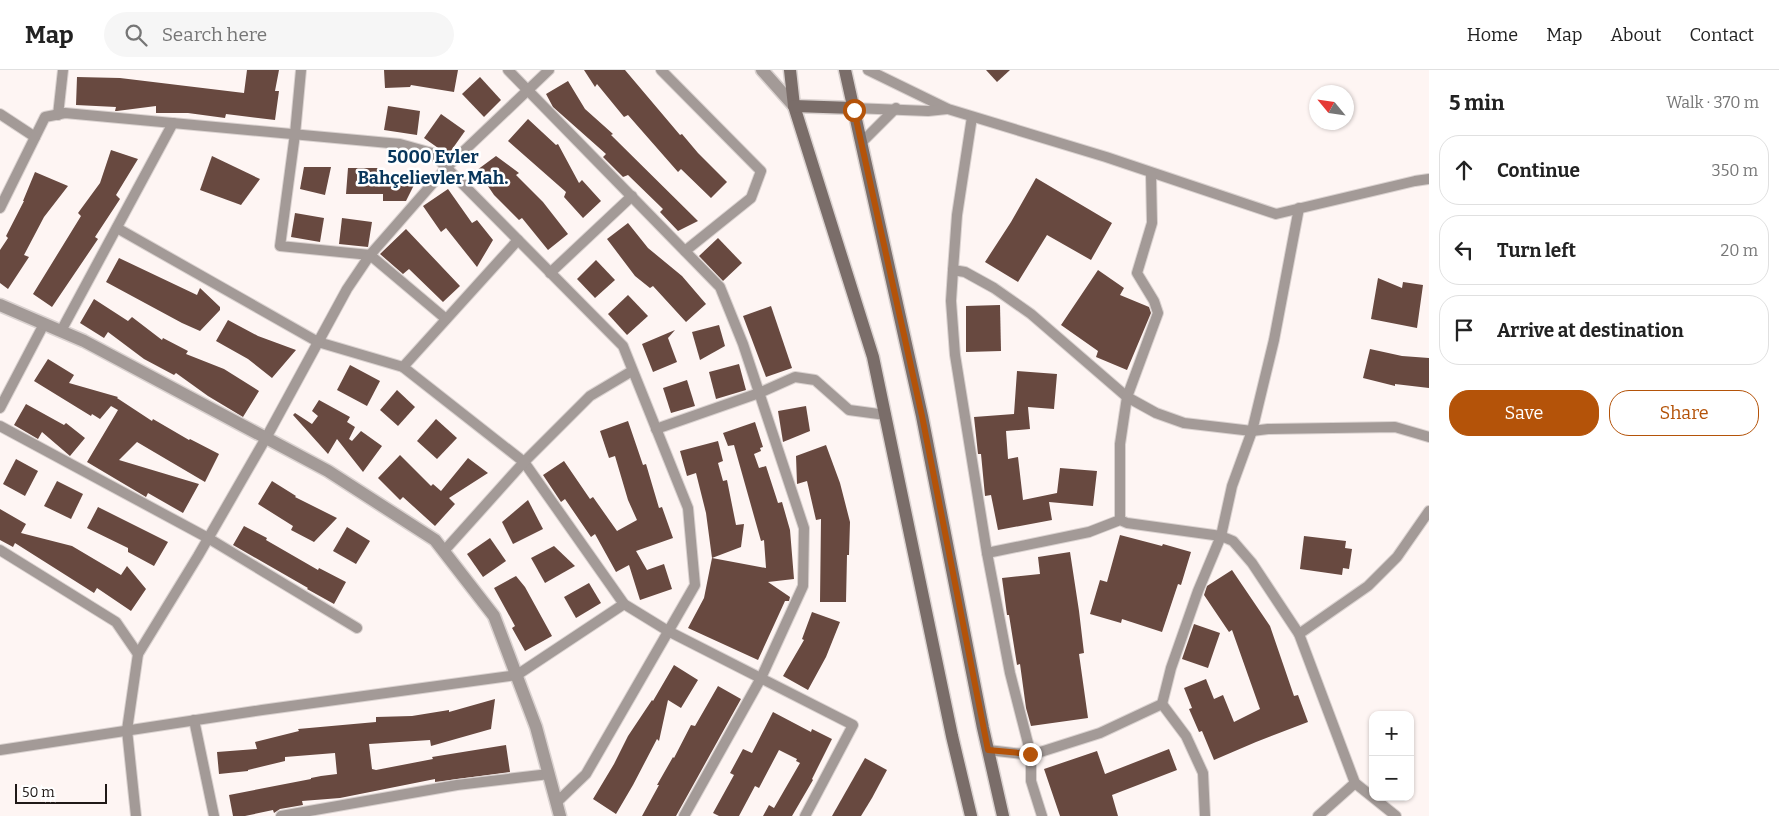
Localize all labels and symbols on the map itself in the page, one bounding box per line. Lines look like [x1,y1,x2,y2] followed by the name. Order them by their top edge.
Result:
[1309,85,1354,130] north arrow
[843,99,866,122] route start
[357,146,509,189] district label: 5000 Evler Bahçelievler Mah.
[1019,743,1042,766] route end
[15,781,108,804] scale bar

